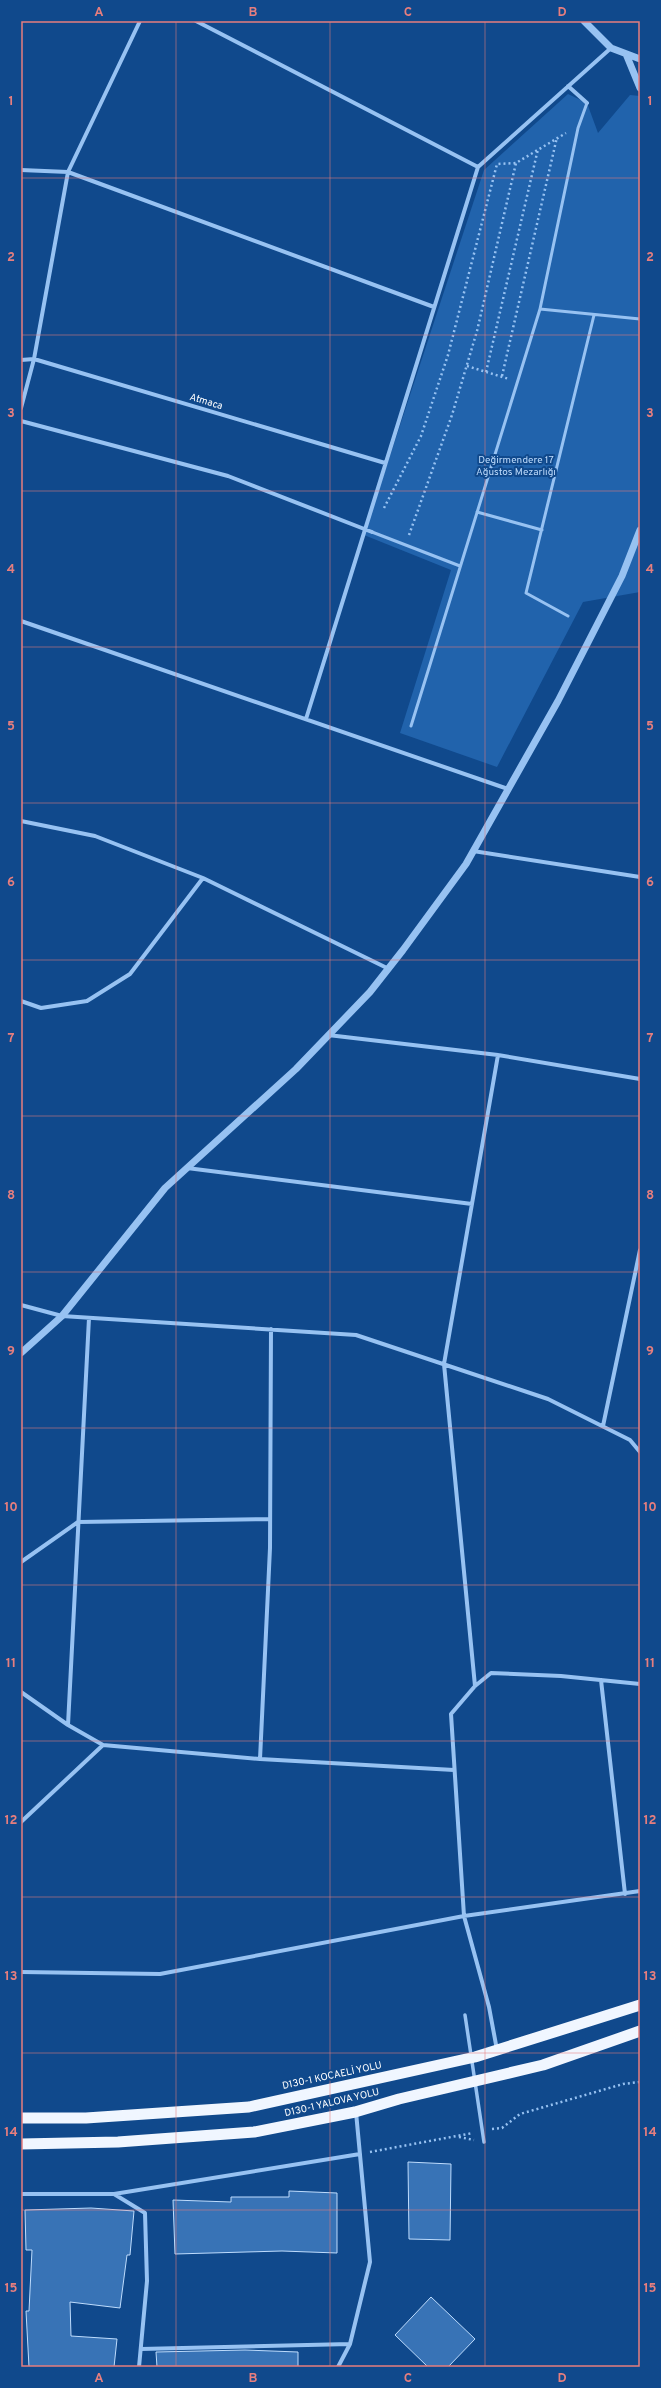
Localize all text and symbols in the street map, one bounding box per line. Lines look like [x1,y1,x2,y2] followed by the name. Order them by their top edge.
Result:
[94,5,104,21] text: A
[249,5,258,21] text: B
[404,5,412,21] text: C
[557,5,567,21] text: D
[8,94,14,110] text: 1
[647,94,653,110] text: 1
[7,250,15,266] text: 2
[646,250,654,266] text: 2
[188,391,224,413] street label: Atmaca
[7,406,15,422] text: 3
[646,406,654,422] text: 3
[476,454,556,479] park label: Değirmendere 17 Ağustos Mezarlığı
[7,562,15,578] text: 4
[646,562,654,578] text: 4
[7,719,15,735] text: 5
[646,719,654,735] text: 5
[7,875,15,891] text: 6
[646,875,654,891] text: 6
[8,1031,15,1047] text: 7
[647,1031,654,1047] text: 7
[7,1188,15,1204] text: 8
[646,1188,654,1204] text: 8
[7,1344,15,1360] text: 9
[646,1344,654,1360] text: 9
[4,1500,18,1516] text: 10
[643,1500,657,1516] text: 10
[6,1656,16,1672] text: 11
[645,1656,655,1672] text: 11
[4,1813,18,1829] text: 12
[643,1813,657,1829] text: 12
[5,1969,18,1985] text: 13
[644,1969,657,1985] text: 13
[281,2059,383,2093] street label: D130-1 KOCAELİ YOLU
[283,2086,381,2120] street label: D130-1 YALOVA YOLU
[4,2125,18,2141] text: 14
[643,2125,657,2141] text: 14
[4,2281,18,2297] text: 15
[643,2281,657,2297] text: 15
[94,2371,104,2387] text: A
[249,2371,258,2387] text: B
[404,2371,412,2387] text: C
[557,2371,567,2387] text: D

